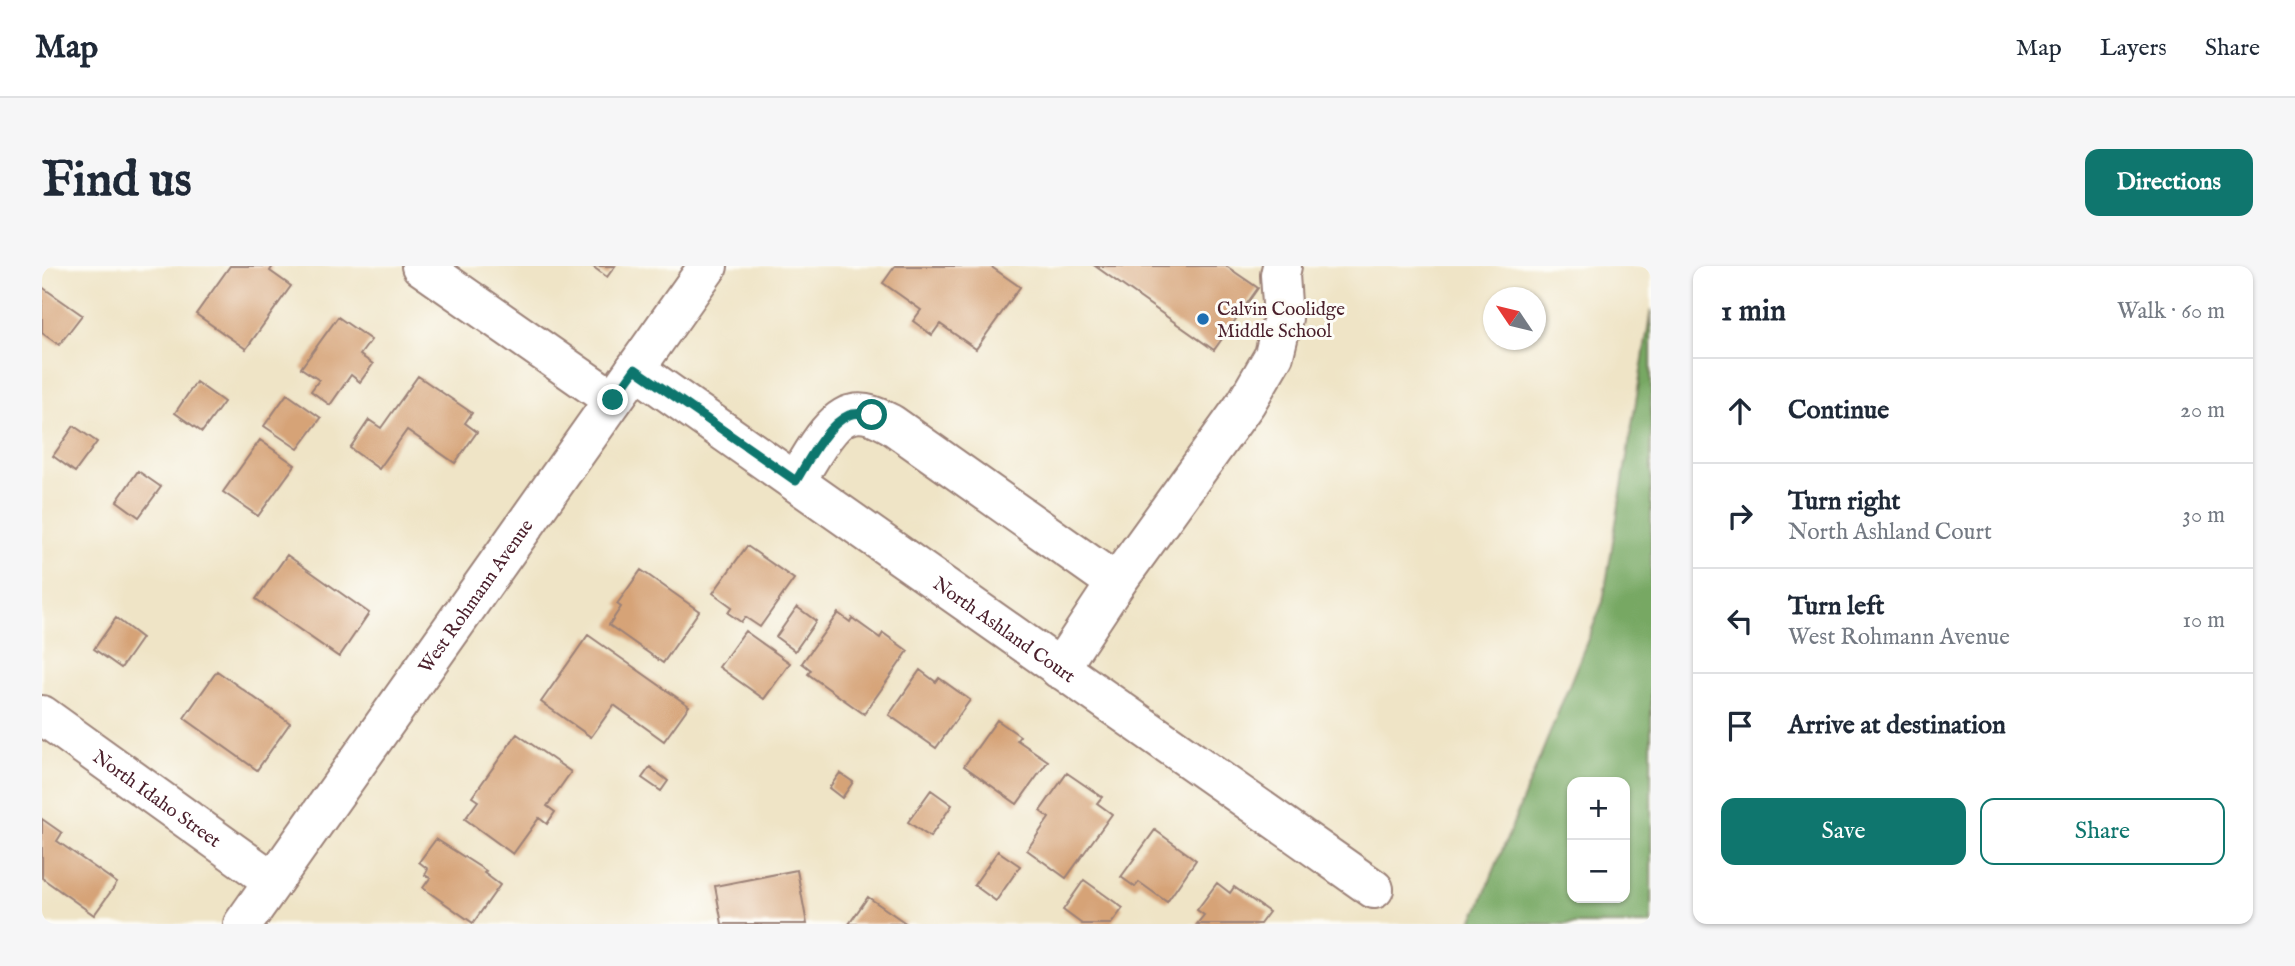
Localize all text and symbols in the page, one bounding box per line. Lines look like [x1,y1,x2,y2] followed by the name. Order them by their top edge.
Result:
[35,27,98,69] text: Map
[2016,33,2062,64] text: Map
[2100,33,2167,64] text: Layers
[2205,33,2260,64] text: Share
[2085,149,2253,216] button: Directions
[42,151,192,213] text: Find us
[1483,287,1546,350] north arrow
[1721,293,1786,331] text: 1 min
[2117,297,2225,326] text: Walk · 60 m
[1217,298,1345,344] place label: Calvin Coolidge Middle School
[1195,311,1211,327] marker: Calvin Coolidge Middle School
[597,384,628,415] route end
[1721,392,1759,430] icon: ahead
[1788,394,1889,427] text: Continue
[2180,396,2225,425] text: 20 m
[856,399,887,430] route start
[1788,485,1901,518] text: Turn right
[1721,497,1759,535] icon: right
[2182,501,2225,530] text: 30 m
[414,515,539,679] street label: West Rohmann Avenue
[1788,518,1992,547] text: North Ashland Court
[928,572,1080,689] street label: North Ashland Court
[1788,590,1885,623] text: Turn left
[1721,602,1759,640] icon: left
[2182,606,2225,635] text: 10 m
[1788,623,2010,652] text: West Rohmann Avenue
[1721,707,1759,745] icon: arrive
[1788,709,2006,742] text: Arrive at destination
[87,745,225,854] street label: North Idaho Street
[1567,777,1630,903] map controls
[1567,777,1630,840] button: +
[1721,798,1966,865] button: Save
[1980,798,2225,865] button: Share
[1567,840,1630,903] button: −

